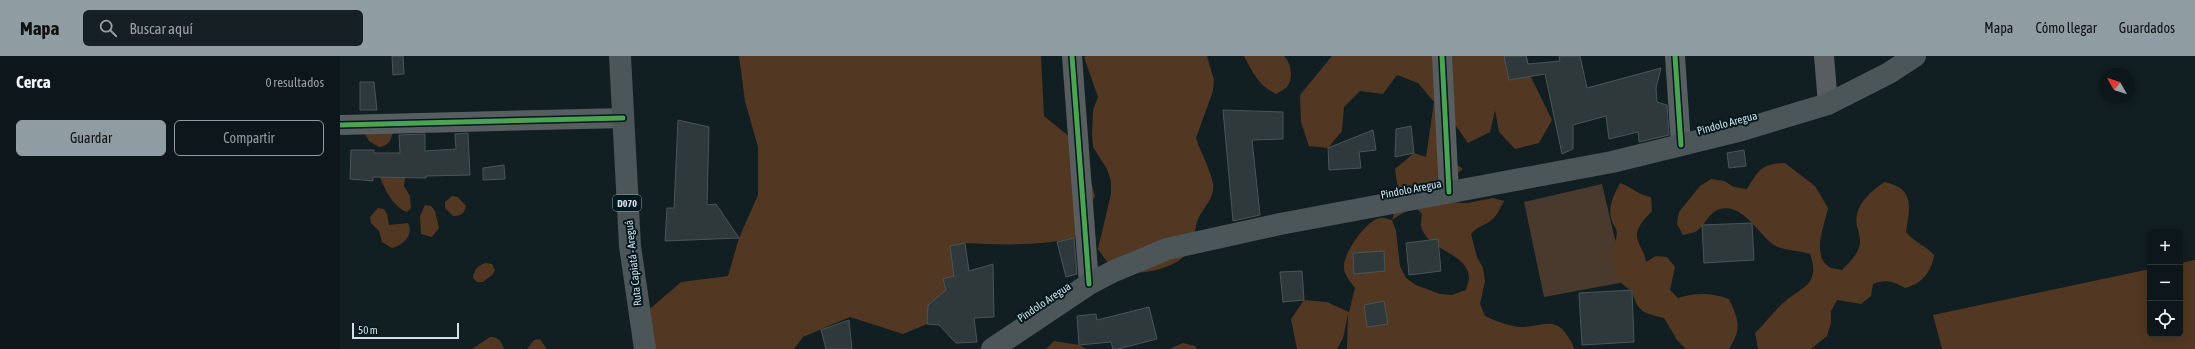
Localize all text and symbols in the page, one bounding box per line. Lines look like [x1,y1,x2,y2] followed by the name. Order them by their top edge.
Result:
[83,10,363,46] search box
[20,17,59,39] text: Mapa
[97,17,119,39] icon: search
[129,20,193,37] text: Buscar aquí
[1984,20,2013,36] text: Mapa
[2035,20,2097,36] text: Cómo llegar
[2119,20,2175,36] text: Guardados
[2099,68,2135,104] north arrow
[16,72,51,92] text: Cerca
[265,75,324,90] text: 0 resultados
[1696,109,1758,137] street label: Pindolo Aregua
[16,120,166,156] button: Guardar
[174,120,324,156] button: Compartir
[1380,177,1442,201] street label: Pindolo Aregua
[613,195,641,211] road number: D070
[623,219,643,307] street label: Ruta Capiatá - Areguá
[2147,229,2183,337] map controls
[2147,229,2183,265] button: +
[2147,265,2183,301] button: −
[1015,280,1073,324] street label: Pindolo Aregua
[2147,301,2183,337] button: locate
[352,321,459,340] scale bar
[358,324,378,336] text: 50 m

